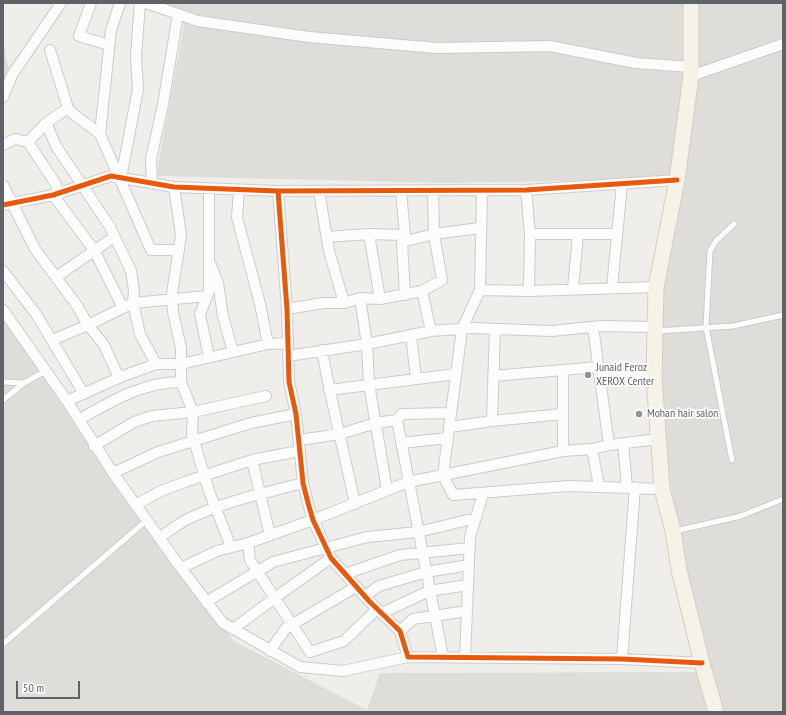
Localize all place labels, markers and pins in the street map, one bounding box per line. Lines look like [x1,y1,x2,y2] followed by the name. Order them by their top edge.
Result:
[596,361,654,389] place label: Junaid Feroz XEROX Center
[583,370,593,380] marker: Junaid Feroz XEROX Center
[647,407,718,421] place label: Mohan hair salon
[634,409,644,419] marker: Mohan hair salon

